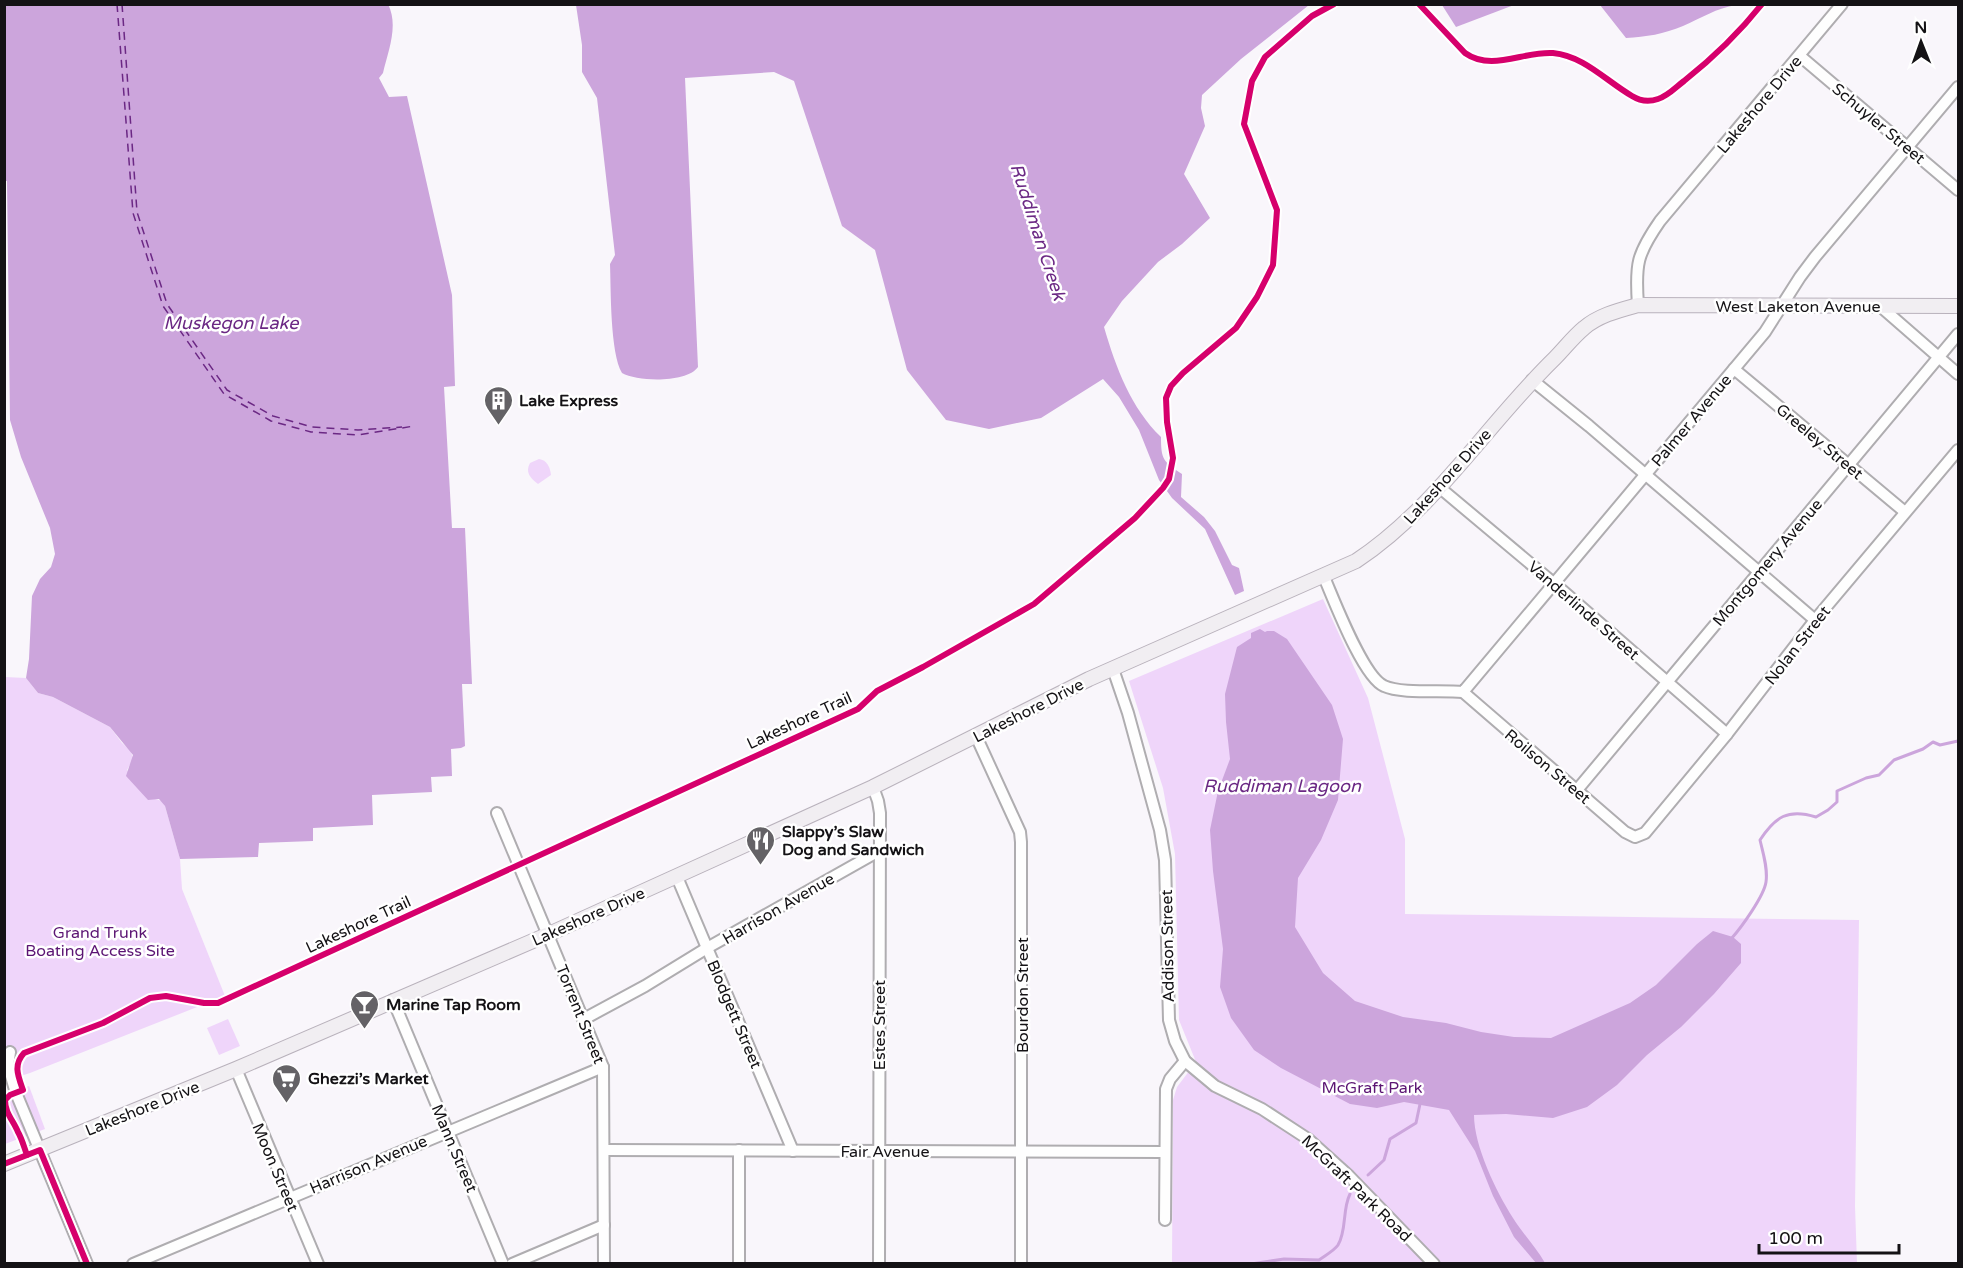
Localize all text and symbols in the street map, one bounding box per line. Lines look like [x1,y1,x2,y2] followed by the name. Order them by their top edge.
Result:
[1891,12,1951,72] north arrow
[1914,18,1927,38] text: N
[1713,52,1806,158] street label: Lakeshore Drive
[1828,79,1929,169] street label: Schuyler Street
[1006,161,1071,304] water label: Ruddiman Creek
[1715,297,1881,317] street label: West Laketon Avenue
[164,312,299,334] water label: Muskegon Lake
[1647,370,1736,471] street label: Palmer Avenue
[482,384,514,426] building icon: Lake Express
[519,391,619,411] place label: Lake Express
[1772,400,1867,484] street label: Greeley Street
[1400,425,1496,529] street label: Lakeshore Drive
[1709,495,1827,630] street label: Montgomery Avenue
[1524,557,1643,665] street label: Vanderlinde Street
[1761,602,1835,689] street label: Nolan Street
[970,674,1087,747] street label: Lakeshore Drive
[744,688,855,754] street label: Lakeshore Trail
[1500,725,1594,809] street label: Roilson Street
[1203,775,1362,797] water label: Ruddiman Lagoon
[782,822,924,860] place label: Slappy’s Slaw Dog and Sandwich
[745,824,777,866] restaurant icon: Slappy’s Slaw Dog and Sandwich
[719,869,838,949] street label: Harrison Avenue
[529,883,648,951] street label: Lakeshore Drive
[1157,889,1179,1003] street label: Addison Street
[303,892,414,958] street label: Lakeshore Trail
[25,923,175,961] park label: Grand Trunk Boating Access Site
[1013,937,1033,1053] street label: Bourdon Street
[702,957,766,1072] street label: Blodgett Street
[551,962,609,1067] street label: Torrent Street
[870,980,890,1070] street label: Estes Street
[349,988,381,1030] bar icon: Marine Tap Room
[386,995,521,1015] place label: Marine Tap Room
[271,1062,303,1104] supermarket icon: Ghezzi’s Market
[308,1069,429,1089] place label: Ghezzi’s Market
[82,1077,202,1141] street label: Lakeshore Drive
[1321,1078,1423,1098] park label: McGraft Park
[427,1101,482,1195] street label: Mann Street
[247,1120,303,1215] street label: Moon Street
[307,1131,430,1199] street label: Harrison Avenue
[1297,1131,1416,1246] street label: McGraft Park Road
[840,1142,930,1162] street label: Fair Avenue
[1759,1217,1898,1255] scale bar
[1768,1227,1823,1249] text: 100 m

